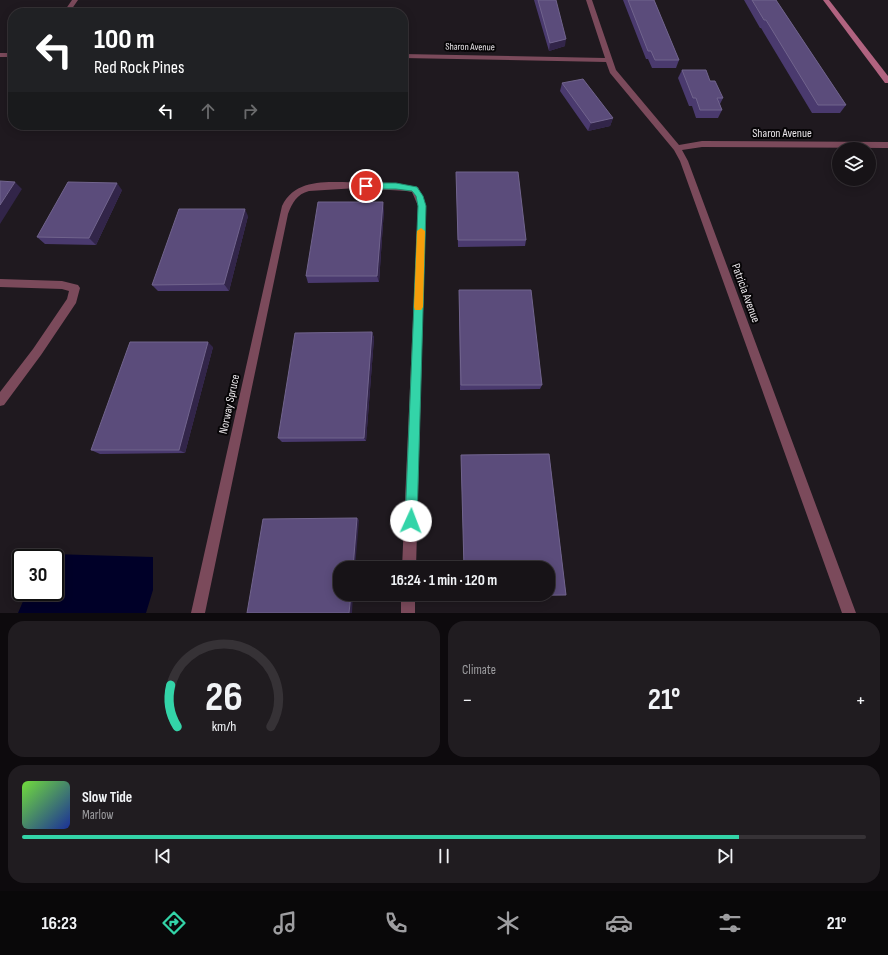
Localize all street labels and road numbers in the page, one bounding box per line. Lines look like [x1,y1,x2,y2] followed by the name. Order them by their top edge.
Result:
[445,41,495,53] street label: Sharon Avenue
[752,126,812,141] street label: Sharon Avenue
[728,262,763,325] street label: Patricia Avenue
[216,373,243,435] street label: Norway Spruce

